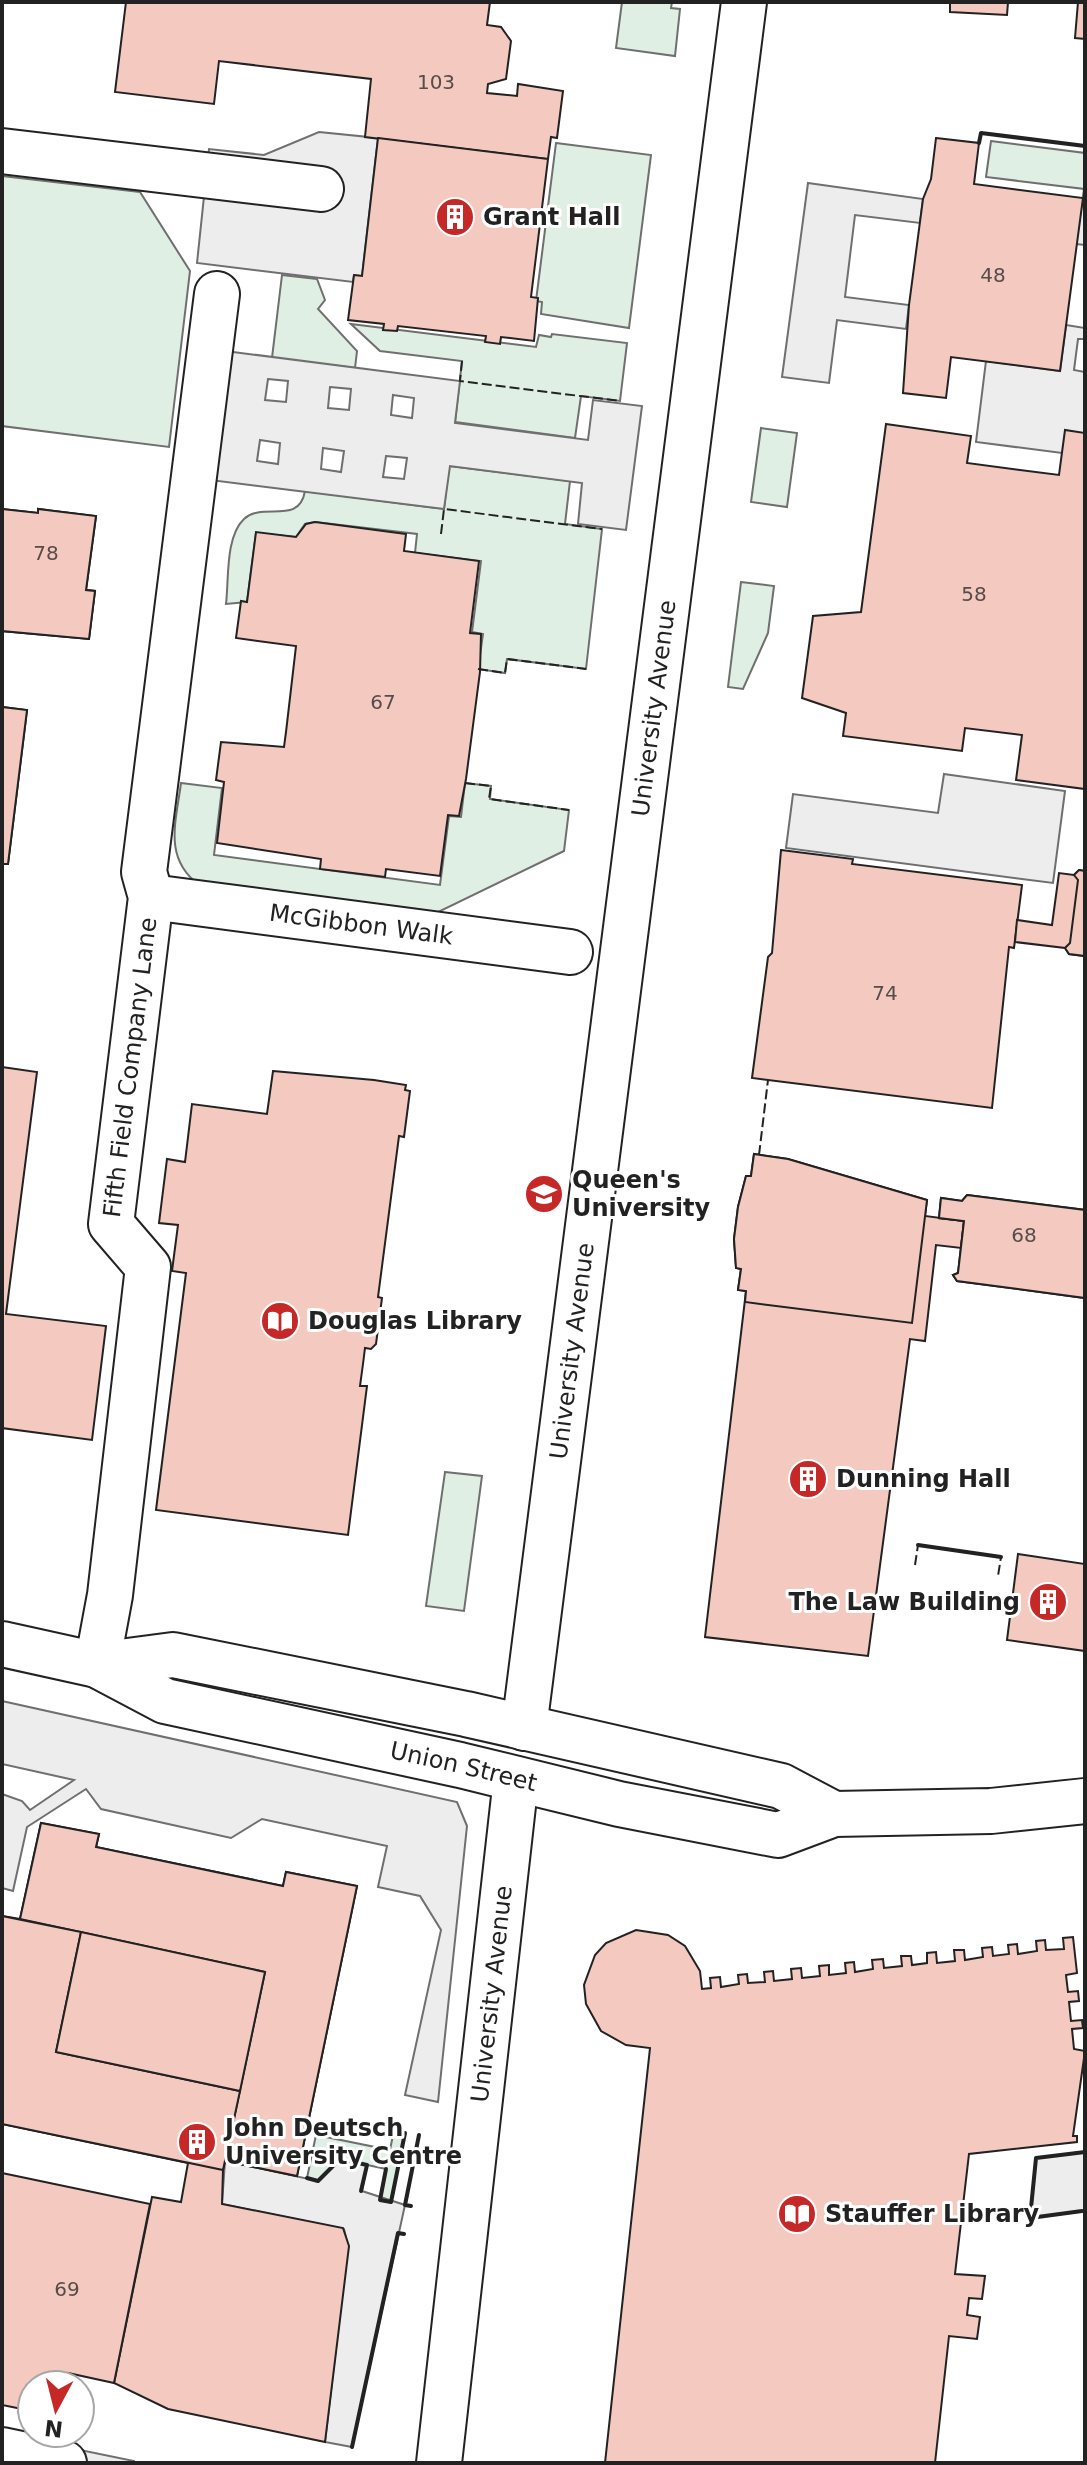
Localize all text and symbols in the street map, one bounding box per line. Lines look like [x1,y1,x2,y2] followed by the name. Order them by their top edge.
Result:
[417,70,455,94] house number: 103
[434,196,476,238] building icon: Grant Hall
[483,203,620,231] place label: Grant Hall
[980,263,1006,287] house number: 48
[33,541,59,565] house number: 78
[961,582,987,606] house number: 58
[626,598,682,818] street label: University Avenue
[370,690,396,714] house number: 67
[268,899,455,951] street label: McGibbon Walk
[98,916,162,1219] street label: Fifth Field Company Lane
[872,981,898,1005] house number: 74
[572,1166,711,1222] place label: Queen's University
[523,1173,565,1215] school or university icon: Queen's University
[1011,1223,1037,1247] house number: 68
[544,1241,600,1461] street label: University Avenue
[259,1300,301,1342] library icon: Douglas Library
[308,1307,522,1335] place label: Douglas Library
[787,1458,829,1500] building icon: Dunning Hall
[836,1465,1011,1493] place label: Dunning Hall
[1027,1581,1069,1623] building icon: The Law Building
[788,1588,1020,1616] place label: The Law Building
[388,1736,540,1797] street label: Union Street
[466,1884,518,2104] street label: University Avenue
[223,2114,462,2170] place label: John Deutsch University Centre
[176,2121,218,2163] building icon: John Deutsch University Centre
[776,2193,818,2235] library icon: Stauffer Library
[825,2200,1040,2228] place label: Stauffer Library
[54,2277,80,2301] house number: 69
[16,2369,96,2449] north arrow
[43,2415,64,2442] text: N

